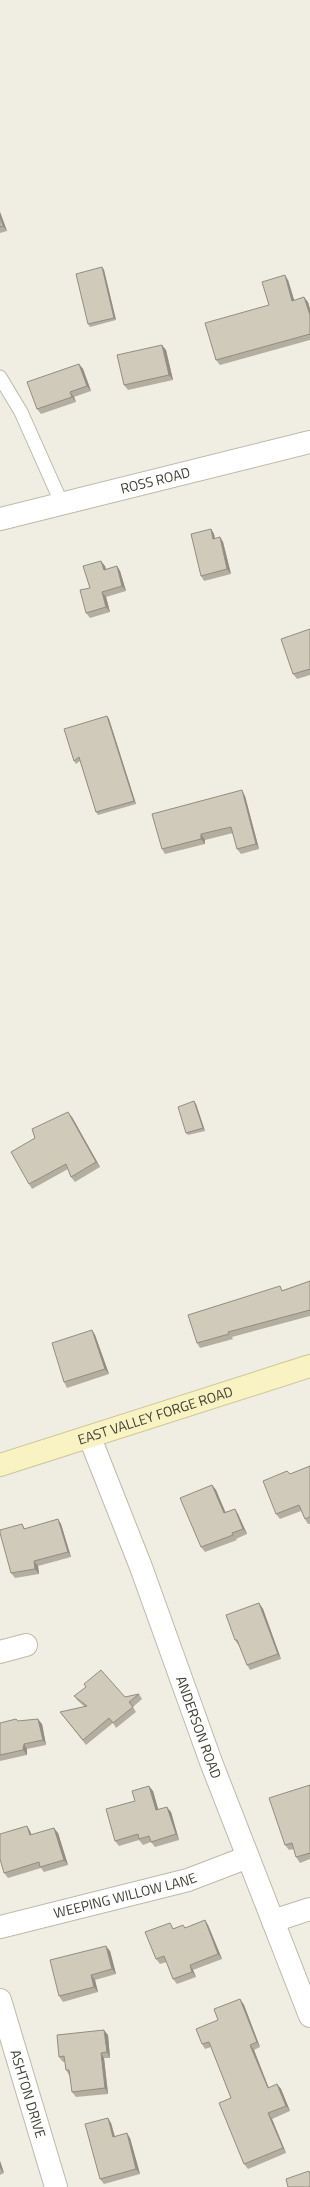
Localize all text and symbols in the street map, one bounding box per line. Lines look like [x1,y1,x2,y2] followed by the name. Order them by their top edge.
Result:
[118,461,192,499] street label: ROSS ROAD
[75,1380,235,1450] street label: EAST VALLEY FORGE ROAD
[171,1673,227,1781] street label: ANDERSON ROAD
[51,1867,200,1923] street label: WEEPING WILLOW LANE
[5,2047,52,2141] street label: ASHTON DRIVE

